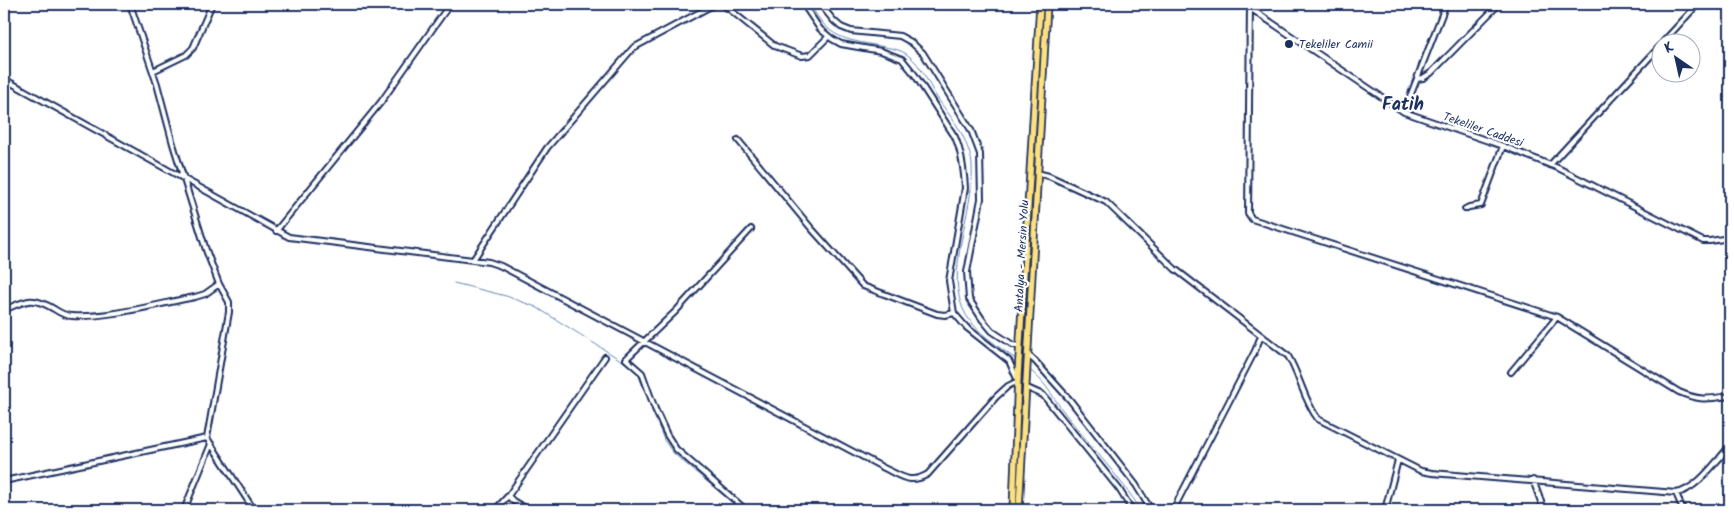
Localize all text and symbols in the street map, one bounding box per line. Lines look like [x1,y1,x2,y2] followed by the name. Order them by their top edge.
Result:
[1652,32,1702,82] north arrow
[1299,35,1374,54] place label: Tekeliler Camii
[1660,36,1679,60] text: K
[1283,38,1295,50] marker: Tekeliler Camii
[1382,91,1424,120] district label: Fatih
[1440,107,1527,153] street label: Tekeliler Caddesi
[1010,199,1034,313] street label: Antalya - Mersin Yolu

